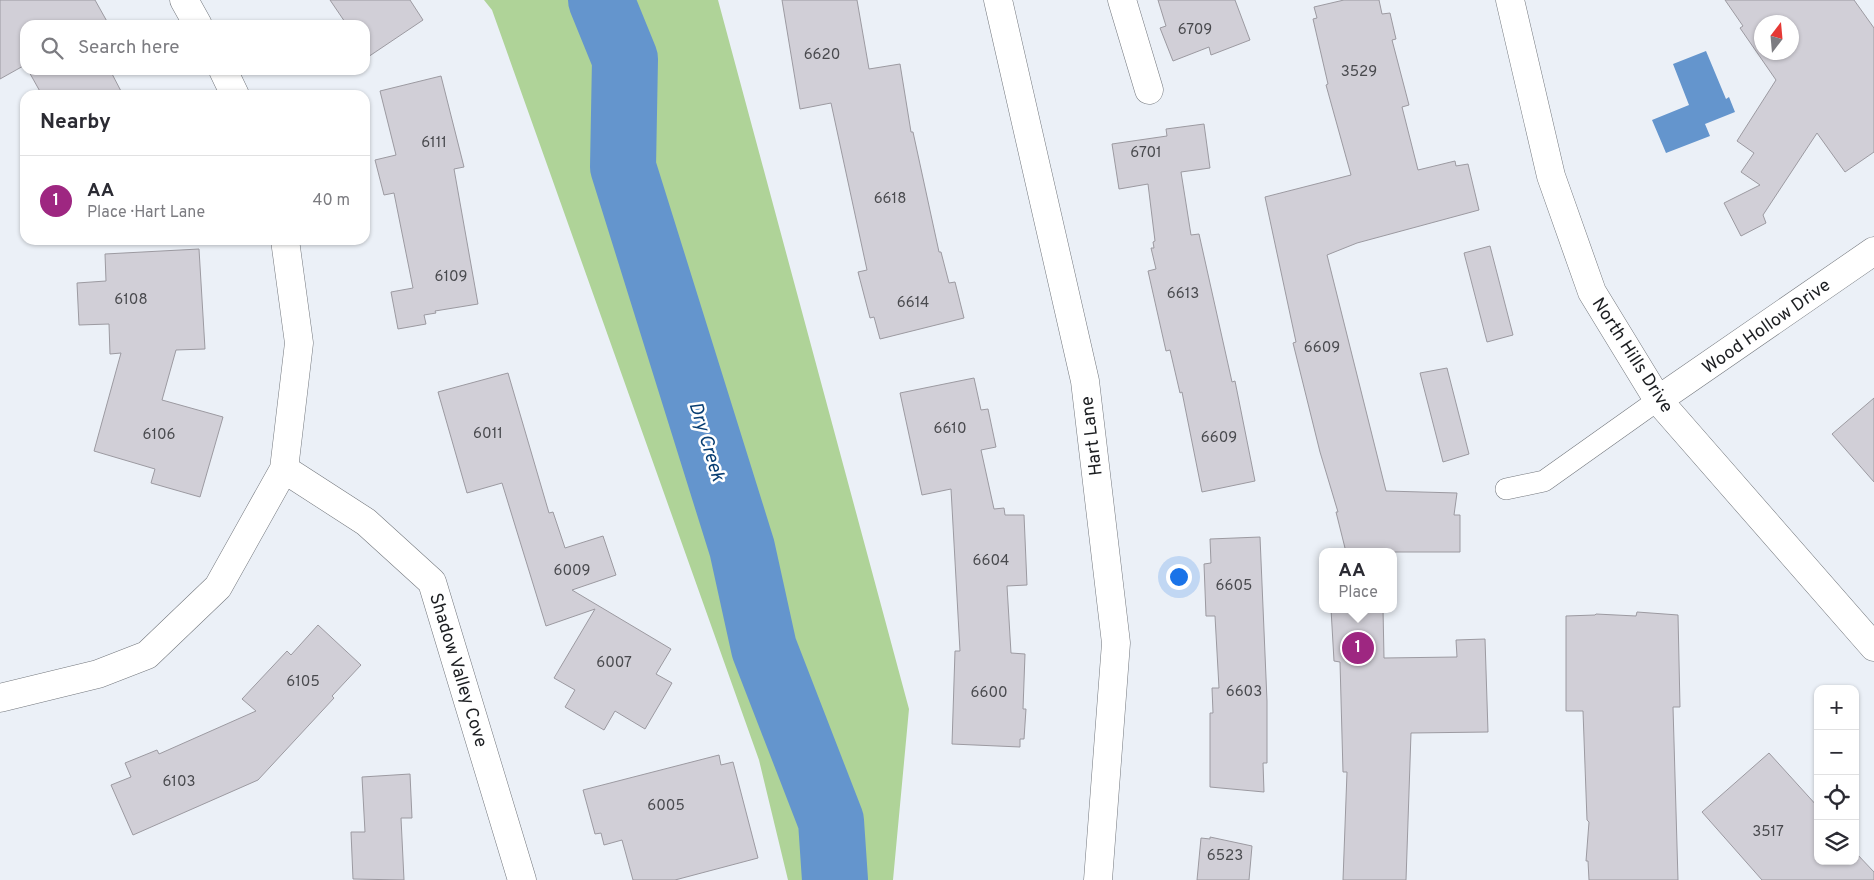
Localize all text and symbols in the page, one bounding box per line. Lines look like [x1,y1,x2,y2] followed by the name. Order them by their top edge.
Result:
[1754,15,1799,60] north arrow
[20,20,370,75] search box
[1178,21,1212,40] house number: 6709
[38,34,66,62] icon: search
[78,36,180,60] text: Search here
[804,46,840,65] house number: 6620
[1341,63,1377,82] house number: 3529
[40,109,111,136] text: Nearby
[421,134,447,153] house number: 6111
[1130,144,1162,163] house number: 6701
[87,179,115,203] text: AA
[874,190,906,209] house number: 6618
[53,191,59,211] text: 1
[312,191,350,211] text: 40 m
[87,203,205,223] text: Place · Hart Lane
[434,268,468,287] house number: 6109
[1698,274,1836,380] street label: Wood Hollow Drive
[1167,285,1199,304] house number: 6613
[114,291,148,310] house number: 6108
[897,294,929,313] house number: 6614
[1586,294,1678,418] street label: North Hills Drive
[1304,339,1340,358] house number: 6609
[1076,395,1109,477] street label: Hart Lane
[683,399,730,485] water label: Dry Creek
[933,420,967,439] house number: 6610
[473,425,503,444] house number: 6011
[142,426,176,445] house number: 6106
[1201,429,1237,448] house number: 6609
[1319,548,1397,613] popup
[973,552,1009,571] house number: 6604
[1338,559,1366,583] text: AA
[553,562,591,581] house number: 6009
[1166,564,1192,590] your location
[1216,577,1252,596] house number: 6605
[1338,583,1378,603] text: Place
[423,591,492,750] street label: Shadow Valley Cove
[1342,629,1374,667] pin: 1
[596,654,632,673] house number: 6007
[286,673,320,692] house number: 6105
[1226,683,1262,702] house number: 6603
[970,684,1008,703] house number: 6600
[1814,685,1859,865] map controls
[1814,685,1859,730] button: +
[1814,730,1859,775] button: −
[162,773,196,792] house number: 6103
[1814,775,1859,820] button: locate
[647,797,685,816] house number: 6005
[1814,820,1859,865] button: layers
[1752,823,1784,842] house number: 3517
[1207,847,1243,866] house number: 6523

